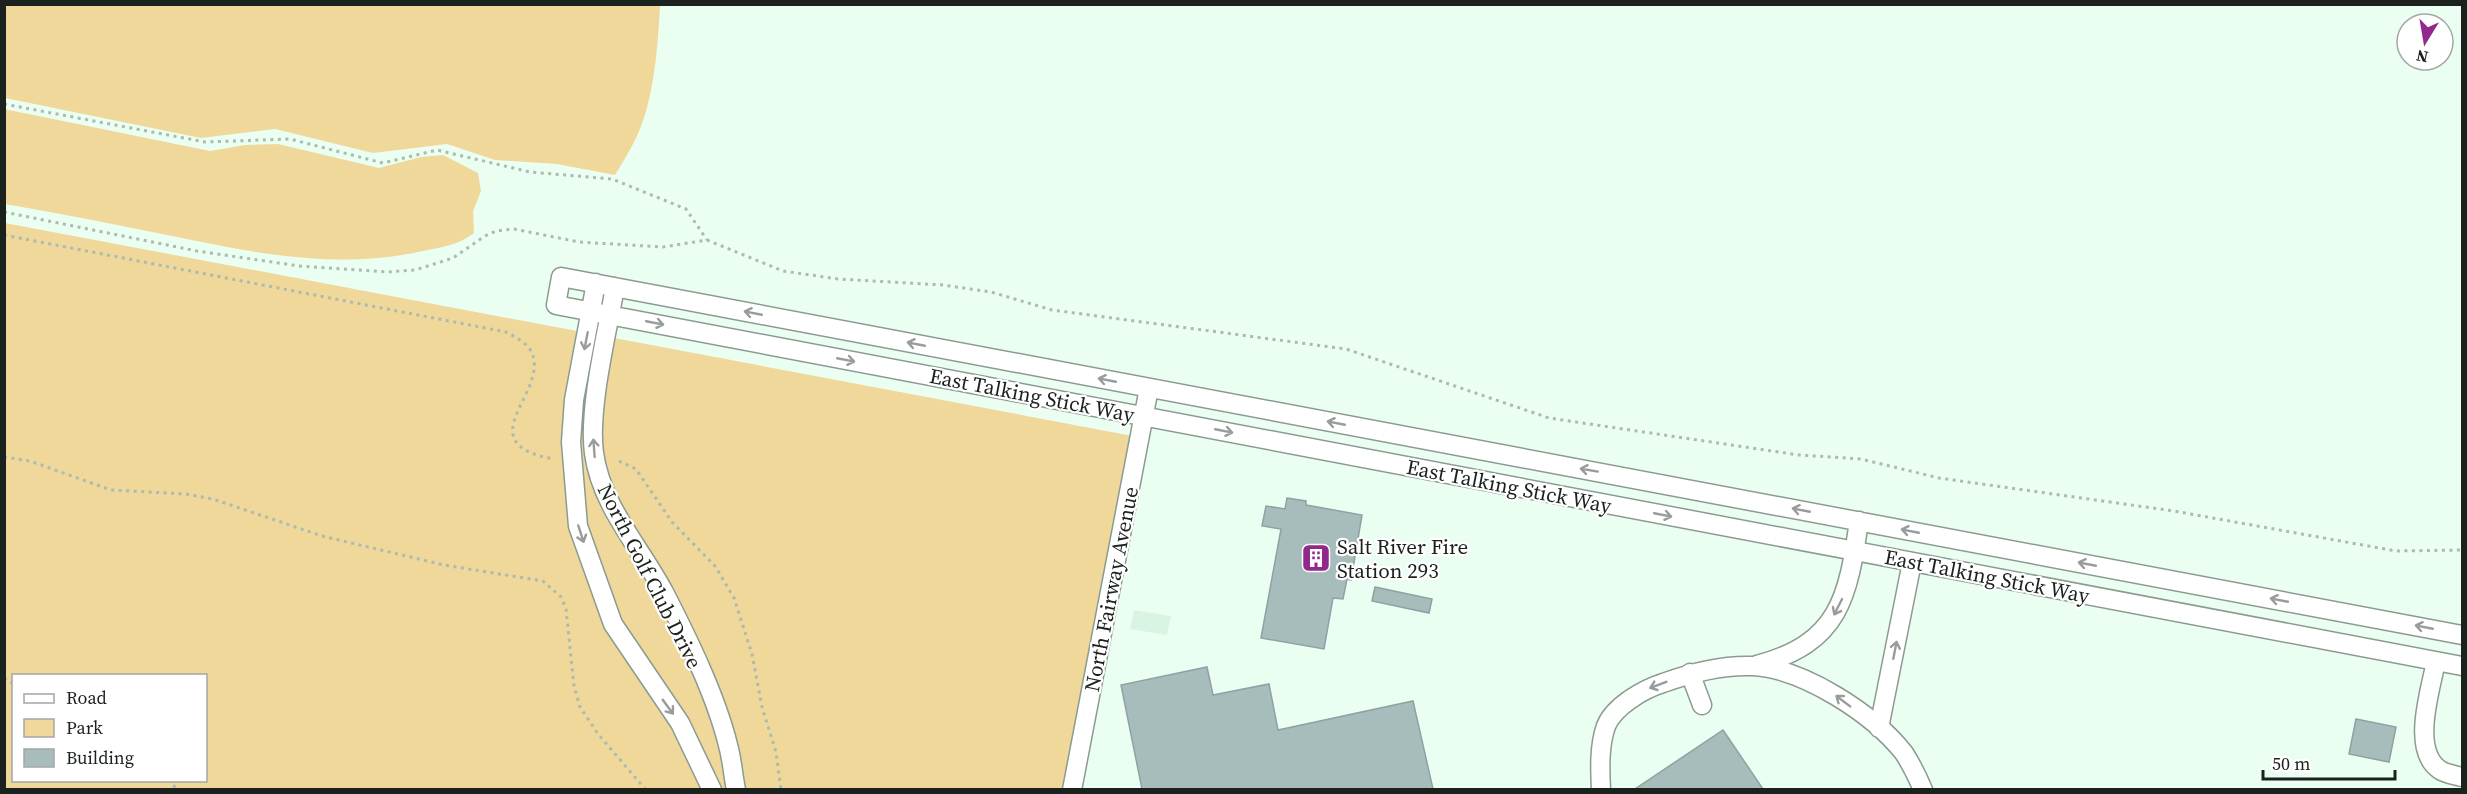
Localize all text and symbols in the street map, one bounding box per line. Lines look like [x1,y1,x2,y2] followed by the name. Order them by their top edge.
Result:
[2395,12,2455,72] north arrow
[2414,45,2430,69] text: N
[744,307,763,318] one-way arrow
[644,318,664,329] one-way arrow
[580,331,591,350] one-way arrow
[906,338,926,349] one-way arrow
[836,355,856,366] one-way arrow
[927,361,1137,429] street label: East Talking Stick Way
[1098,374,1118,385] one-way arrow
[1327,417,1347,428] one-way arrow
[1213,426,1233,437] one-way arrow
[588,438,599,458] one-way arrow
[1404,452,1614,520] street label: East Talking Stick Way
[1580,464,1599,475] one-way arrow
[591,479,709,673] street label: North Golf Club Drive
[1077,484,1145,694] street label: North Fairway Avenue
[1792,504,1811,515] one-way arrow
[1652,510,1672,521] one-way arrow
[576,524,587,543] one-way arrow
[1901,525,1920,536] one-way arrow
[1337,532,1468,585] place label: Salt River Fire Station 293
[1300,542,1332,574] building icon: Salt River Fire Station 293
[1882,542,2092,610] street label: East Talking Stick Way
[2078,558,2098,569] one-way arrow
[2270,594,2289,605] one-way arrow
[1832,598,1844,616] one-way arrow
[2415,621,2434,632] one-way arrow
[1890,641,1901,660] one-way arrow
[12,674,207,782] legend
[1650,680,1668,691] one-way arrow
[66,685,107,710] text: Road
[1835,695,1851,708] one-way arrow
[662,698,674,714] one-way arrow
[66,715,103,740] text: Park
[2263,743,2395,781] scale bar
[66,745,134,770] text: Building
[2272,751,2310,776] text: 50 m

